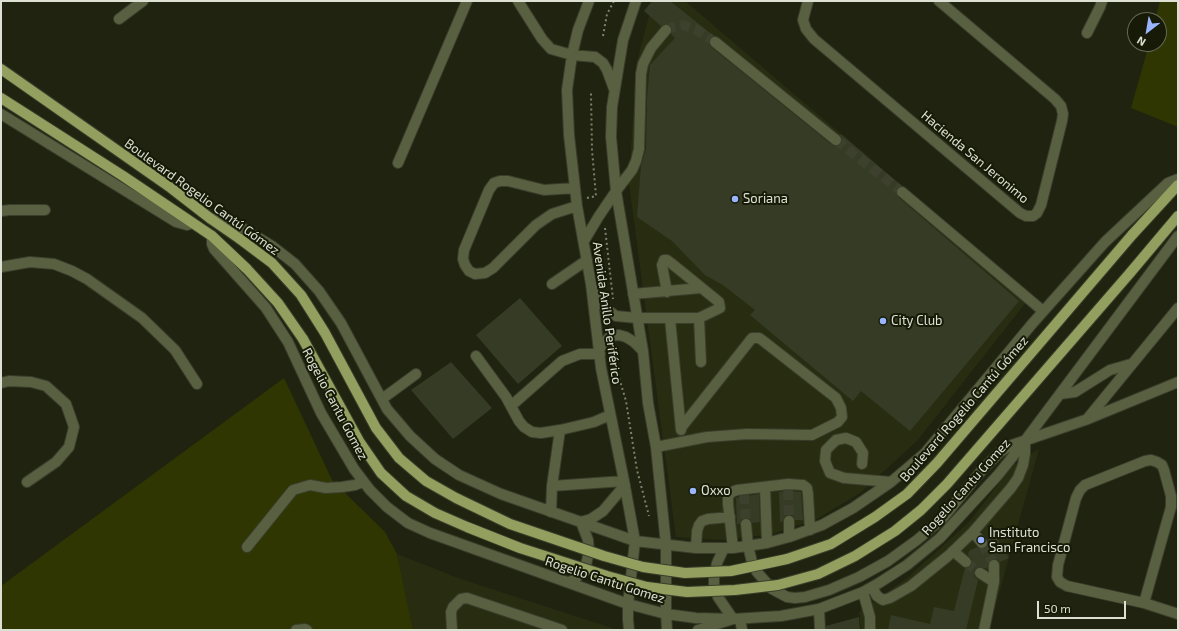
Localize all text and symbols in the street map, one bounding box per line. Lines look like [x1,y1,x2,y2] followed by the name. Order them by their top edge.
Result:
[1127,12,1167,52] north arrow
[1134,34,1148,49] text: N
[918,107,1032,207] street label: Hacienda San Jeronimo
[121,135,283,259] street label: Boulevard Rogelio Cantú Gómez
[743,191,788,207] place label: Soriana
[730,194,740,204] marker: Soriana
[589,241,625,385] street label: Avenida Anillo Periférico
[891,313,942,329] place label: City Club
[878,316,888,326] marker: City Club
[896,333,1032,485] street label: Boulevard Rogelio Cantú Gómez
[299,345,371,463] street label: Rogelio Cantu Gomez
[918,435,1014,539] street label: Rogelio Cantu Gomez
[701,483,731,499] place label: Oxxo
[688,486,698,496] marker: Oxxo
[989,525,1070,556] place label: Instituto San Francisco
[976,535,986,545] marker: Instituto San Francisco
[543,553,667,607] street label: Rogelio Cantu Gomez
[1039,593,1128,619] scale bar
[1044,601,1071,615] text: 50 m

